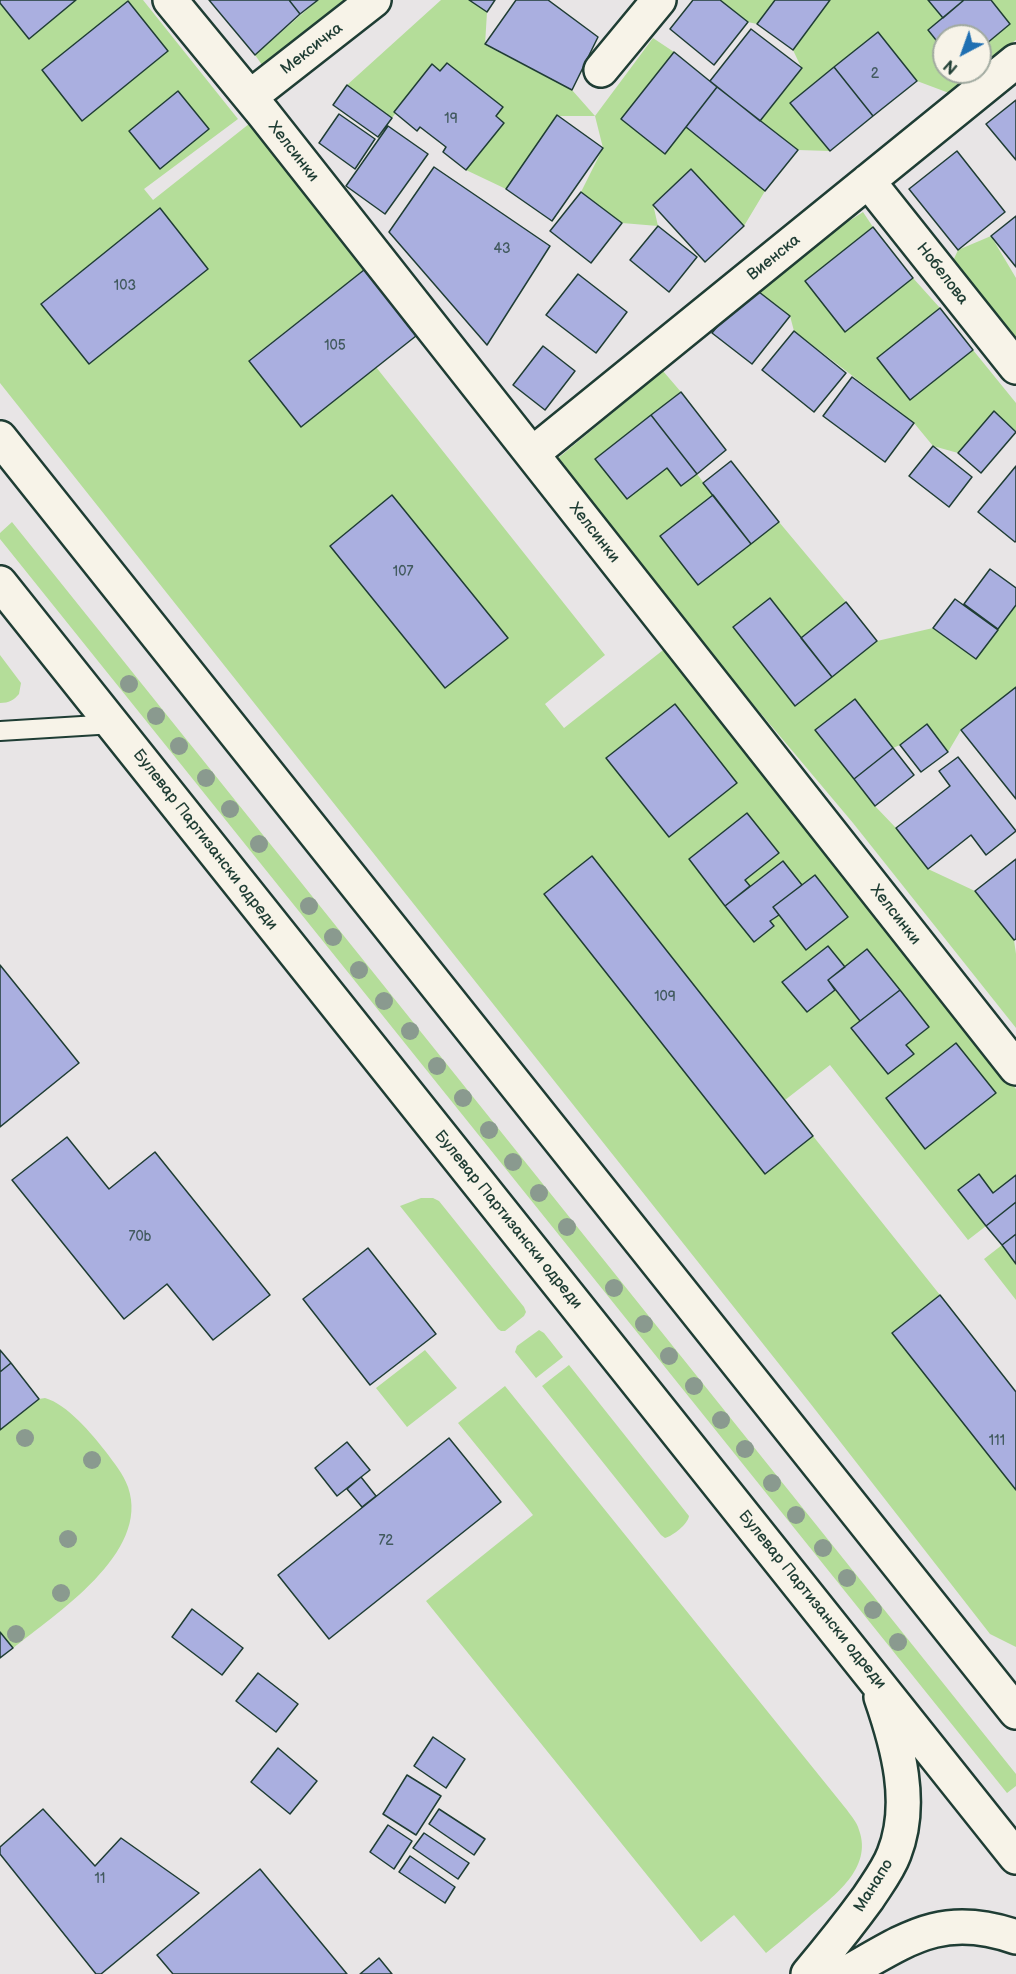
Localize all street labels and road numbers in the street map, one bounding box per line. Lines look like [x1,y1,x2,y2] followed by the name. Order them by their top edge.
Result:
[277,19,347,79] street label: Мексичка
[264,118,322,186] street label: Хелсинки
[744,231,804,285] street label: Виенска
[912,239,972,309] street label: Нобелова
[565,499,623,567] street label: Хелсинки
[128,746,282,934] street label: Булевар Партизански одреди
[866,881,924,949] street label: Хелсинки
[430,1127,586,1313] street label: Булевар Партизански одреди
[734,1507,890,1693] street label: Булевар Партизански одреди
[850,1856,898,1916] street label: Манапо

